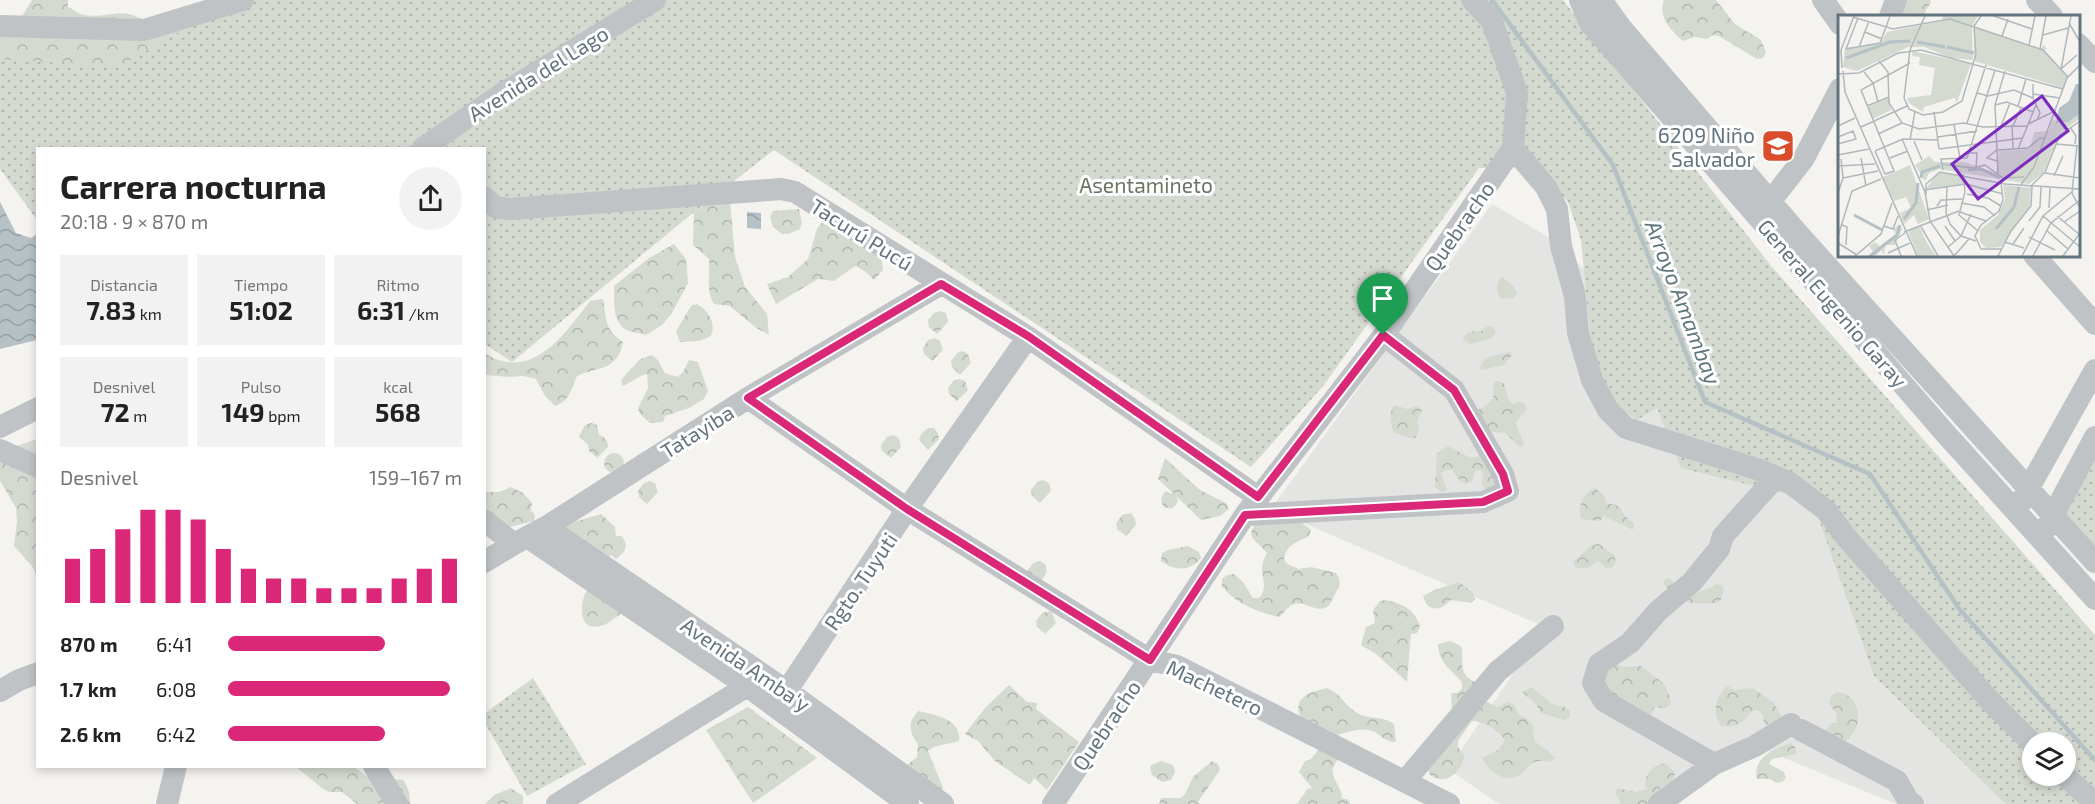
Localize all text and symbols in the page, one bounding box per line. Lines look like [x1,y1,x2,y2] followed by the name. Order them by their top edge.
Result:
[1838,15,2080,256] inset map
[463,20,613,126] street label: Avenida del Lago
[1658,122,1756,171] place label: 6209 Niño Salvador
[1760,128,1796,164] school or university icon: 6209 Niño Salvador
[60,166,327,206] text: Carrera nocturna
[399,167,462,230] button: share
[1079,172,1213,197] park label: Asentamineto
[1419,176,1500,276] street label: Quebracho
[806,193,918,275] street label: Tacurú Pucú
[60,209,208,233] text: 20:18 · 9 × 870 m
[1753,214,1913,392] street label: General Eugenio Garay
[1639,215,1727,388] water label: Arroyo Amambay
[1357,273,1408,335] pin
[90,275,158,294] text: Distancia
[234,275,288,294] text: Tiempo
[376,275,420,294] text: Ritmo
[1366,282,1399,315] icon: arrive
[86,294,136,325] text: 7.83
[229,294,293,325] text: 51:02
[357,294,405,325] text: 6:31
[136,304,162,323] text: km
[405,304,439,323] text: /km
[93,377,155,396] text: Desnivel
[241,377,281,396] text: Pulso
[383,377,413,396] text: kcal
[101,396,130,427] text: 72
[221,396,265,427] text: 149
[375,396,421,427] text: 568
[656,399,738,463] street label: Tatayiba
[130,406,147,425] text: m
[265,406,301,425] text: bpm
[60,465,138,489] text: Desnivel
[369,465,462,489] text: 159–167 m
[818,527,902,635] street label: Rgto. Tuyuti
[677,612,815,716] street label: Avenida Amba'y
[60,632,118,656] text: 870 m
[156,632,192,656] text: 6:41
[1163,654,1267,720] street label: Machetero
[1067,675,1146,776] street label: Quebracho
[60,677,117,701] text: 1.7 km
[156,677,196,701] text: 6:08
[60,722,121,746] text: 2.6 km
[156,722,196,746] text: 6:42
[2022,732,2076,786] map controls
[2022,732,2076,786] button: layers

